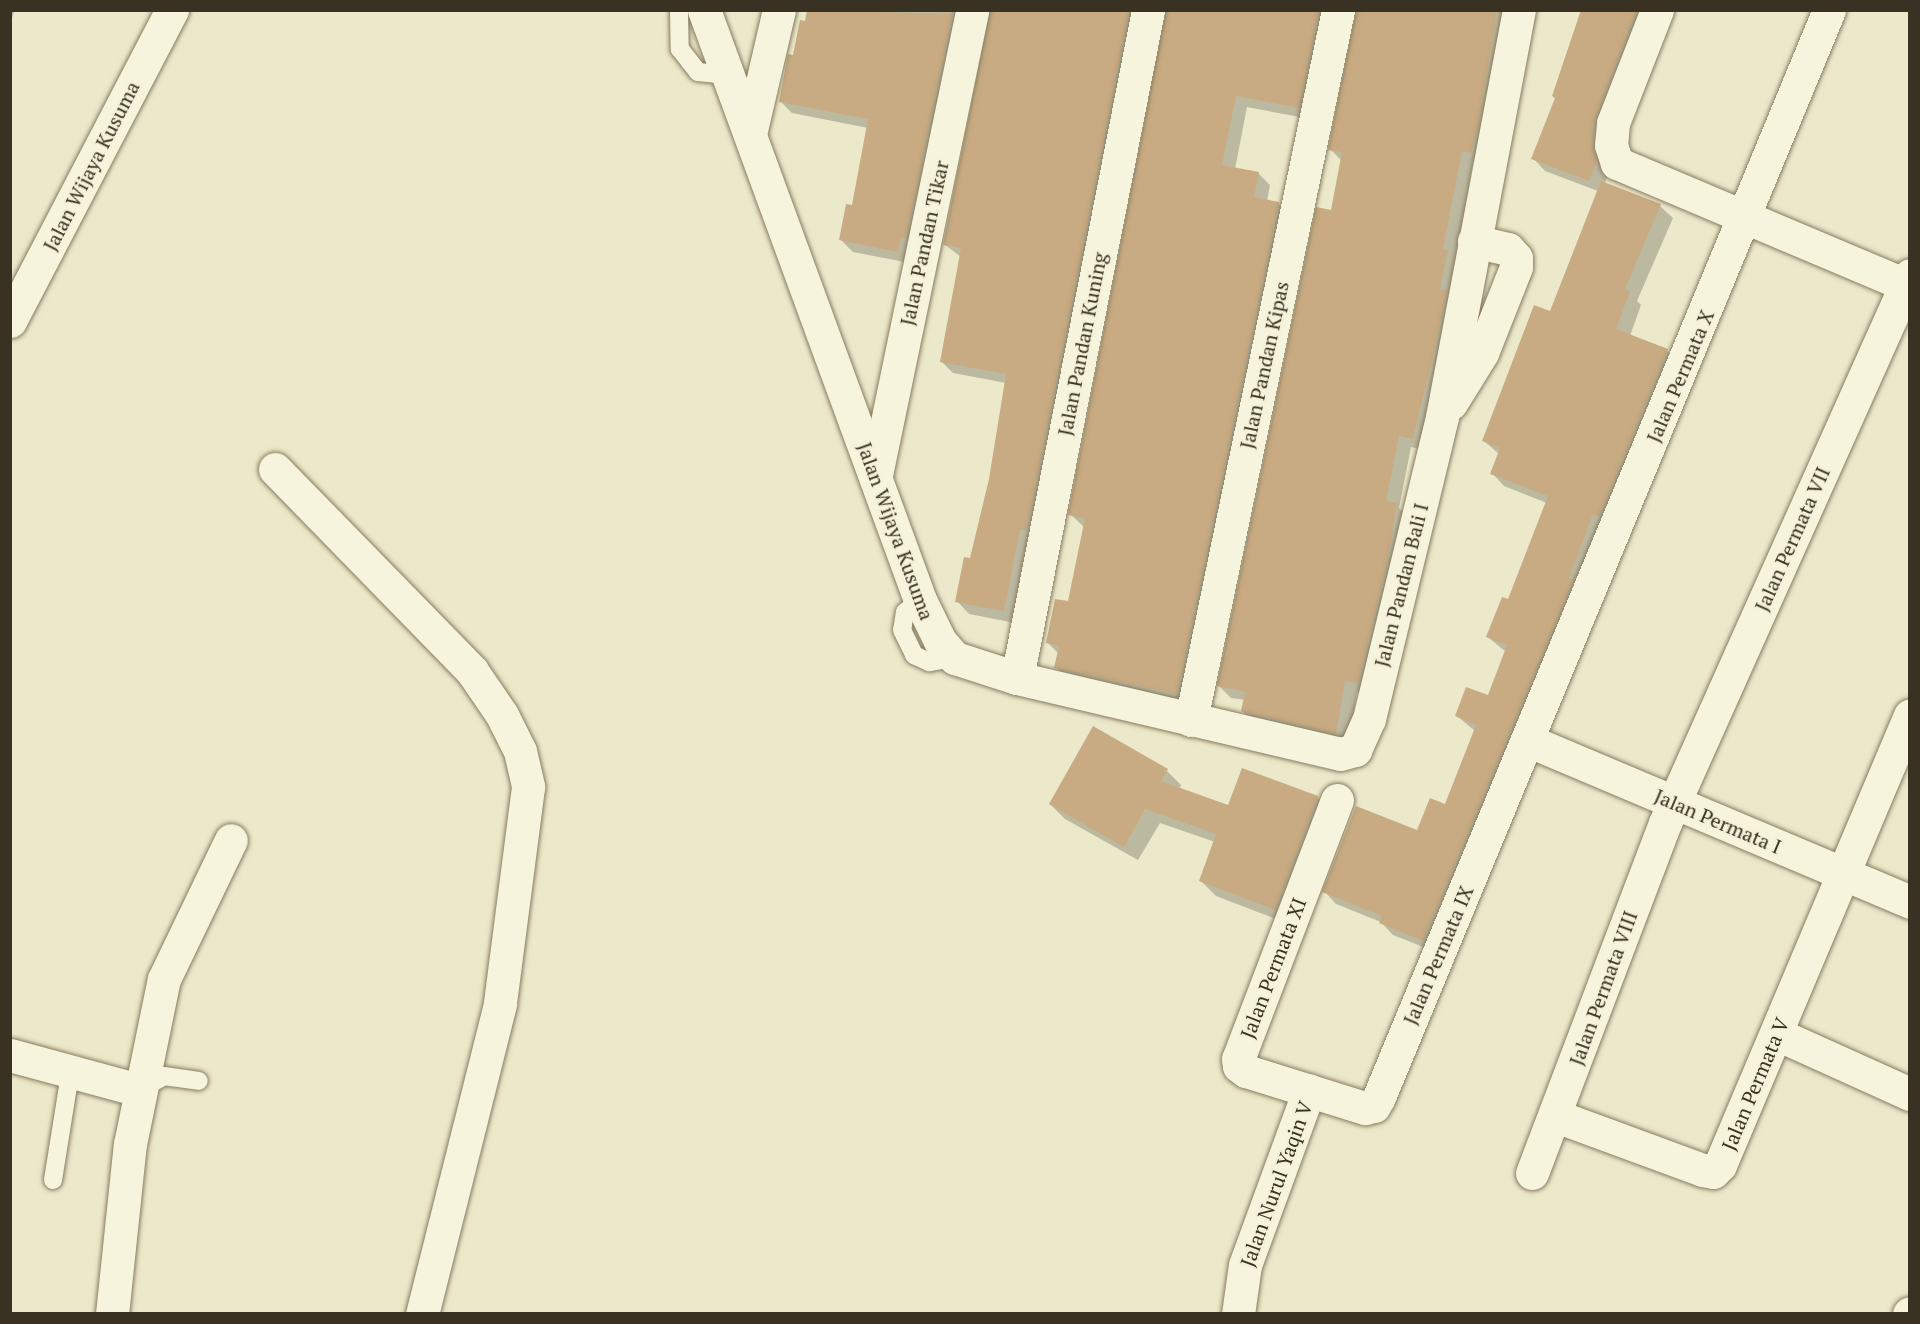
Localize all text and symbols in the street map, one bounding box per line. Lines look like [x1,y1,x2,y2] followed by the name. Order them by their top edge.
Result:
[38,77,144,255] street label: Jalan Wijaya Kusuma
[895,158,953,328] street label: Jalan Pandan Tikar
[1052,250,1112,438] street label: Jalan Pandan Kuning
[1235,279,1293,451] street label: Jalan Pandan Kipas
[1641,306,1719,446] street label: Jalan Permata X
[853,439,939,623] street label: Jalan Wijaya Kusuma
[1749,463,1835,615] street label: Jalan Permata VII
[1369,501,1433,669] street label: Jalan Pandan Bali I
[1651,783,1785,859] street label: Jalan Permata I
[1398,882,1478,1028] street label: Jalan Permata IX
[1235,894,1311,1042] street label: Jalan Permata XI
[1564,907,1642,1069] street label: Jalan Permata VIII
[1716,1014,1794,1154] street label: Jalan Permata V
[1235,1098,1317,1270] street label: Jalan Nurul Yaqin V

